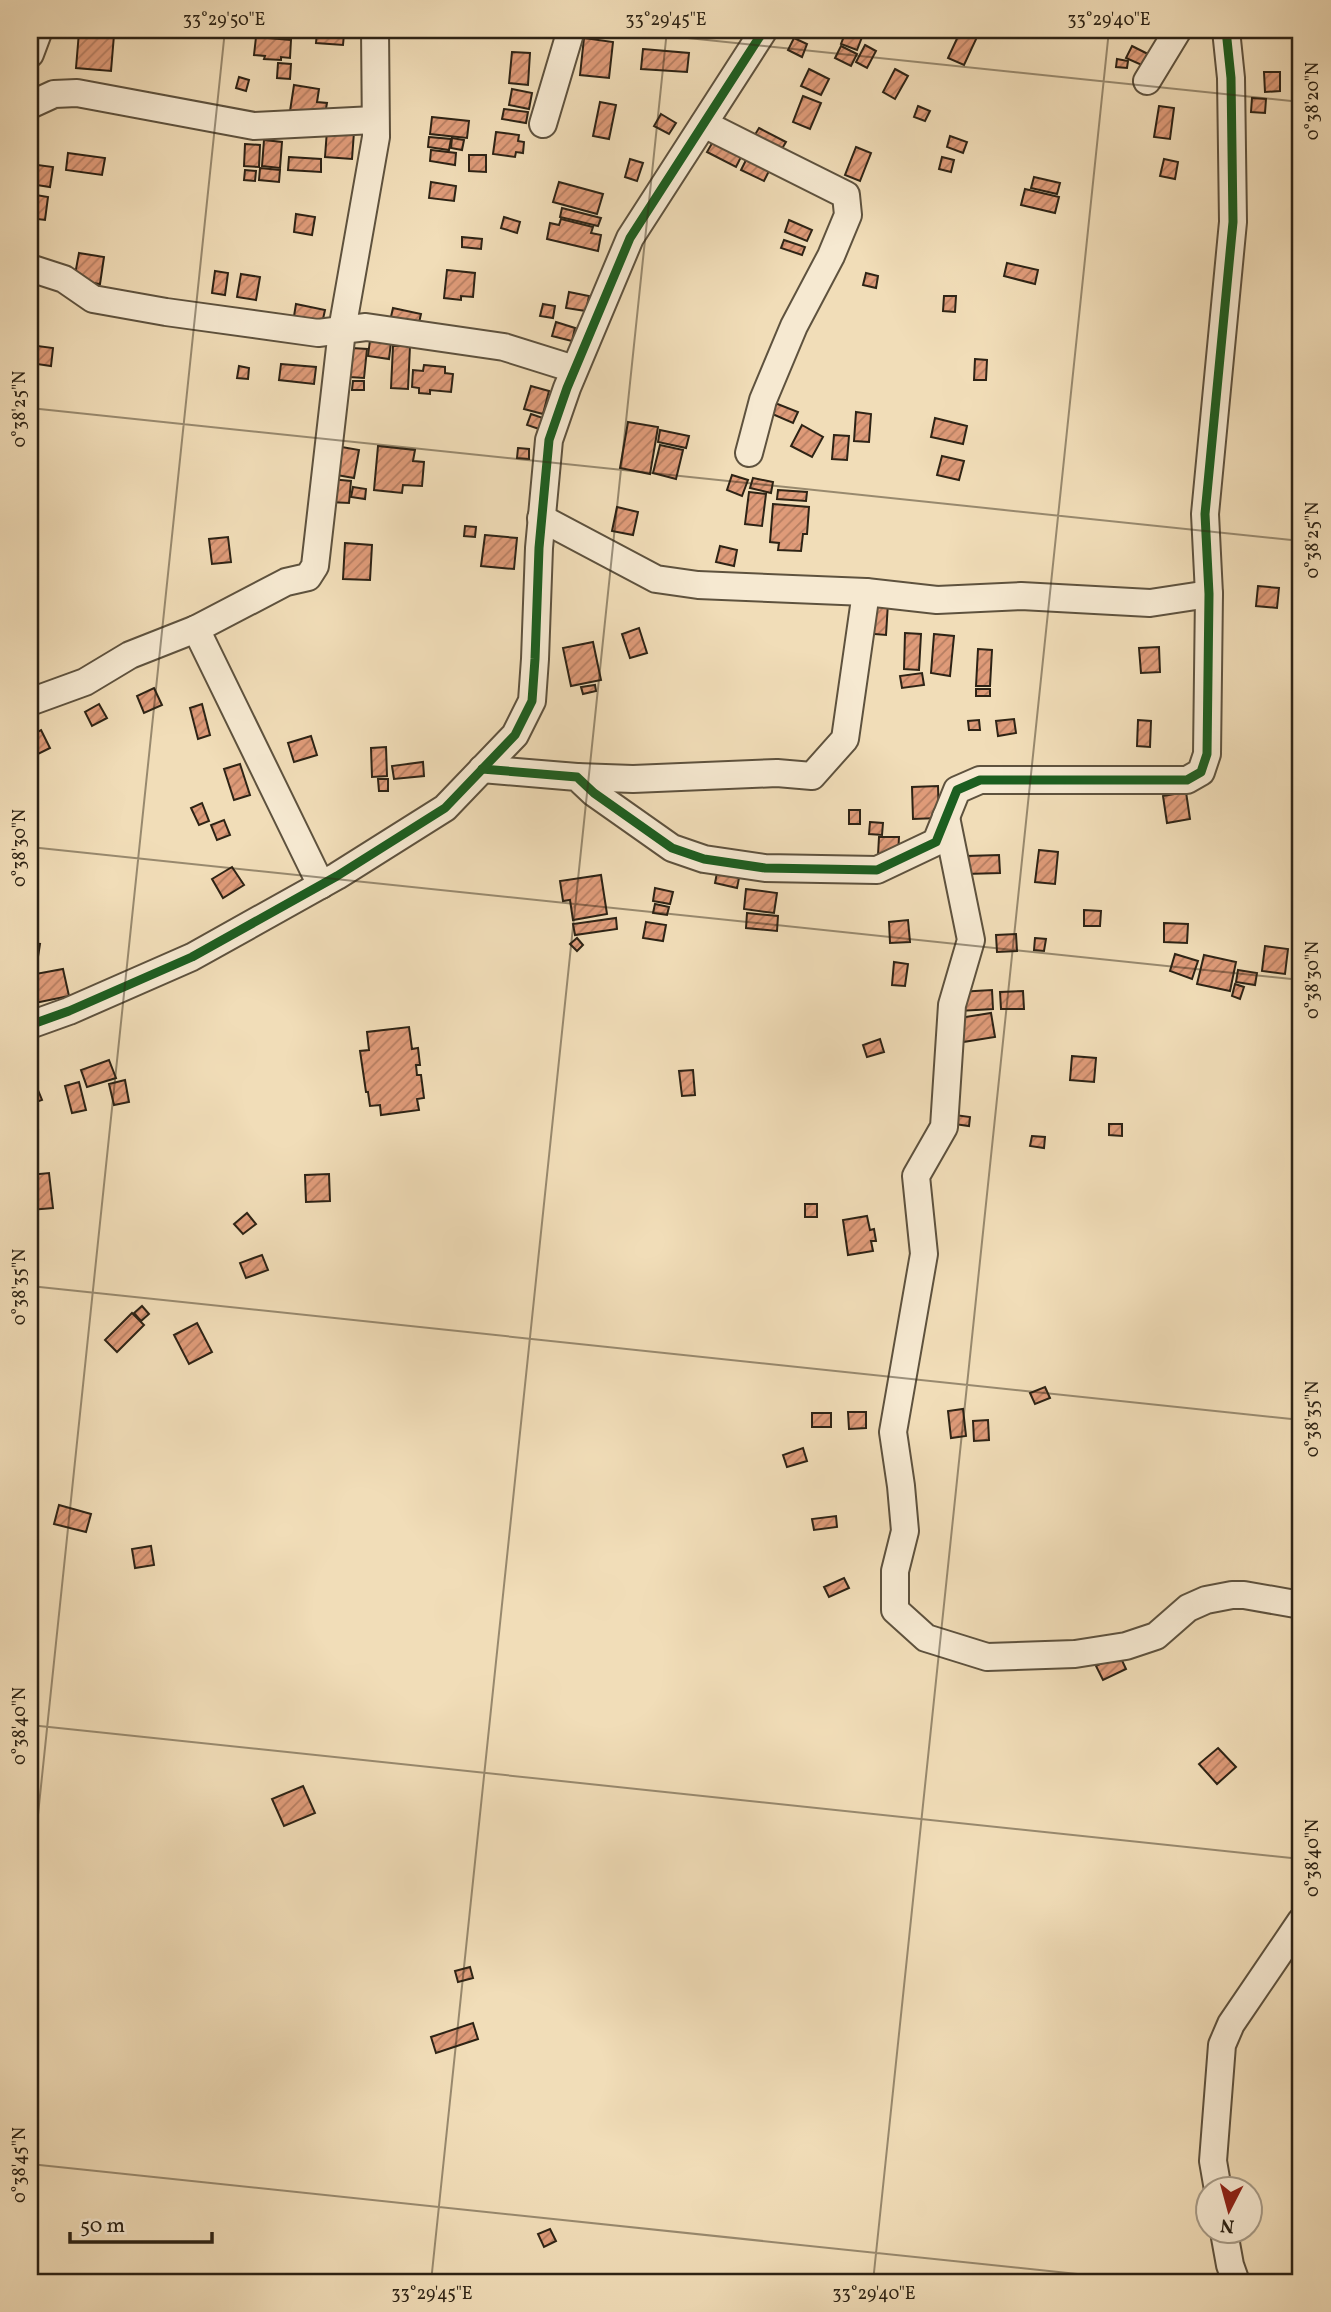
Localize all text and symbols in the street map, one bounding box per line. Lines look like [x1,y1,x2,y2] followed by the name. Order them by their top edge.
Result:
[183,8,266,33] text: 33°29'50"E
[625,8,707,33] text: 33°29'45"E
[1067,8,1151,33] text: 33°29'40"E
[1301,62,1326,140] text: 0°38'20"N
[8,371,33,447] text: 0°38'25"N
[1301,502,1326,578] text: 0°38'25"N
[8,809,33,887] text: 0°38'30"N
[1301,941,1326,1019] text: 0°38'30"N
[8,1249,33,1325] text: 0°38'35"N
[1301,1381,1326,1457] text: 0°38'35"N
[8,1687,33,1765] text: 0°38'40"N
[1301,1819,1326,1897] text: 0°38'40"N
[8,2127,33,2203] text: 0°38'45"N
[1194,2176,1264,2246] north arrow
[70,2200,212,2244] scale bar
[1219,2211,1236,2239] text: N
[80,2212,125,2241] text: 50 m
[391,2282,473,2307] text: 33°29'45"E
[832,2282,916,2307] text: 33°29'40"E

